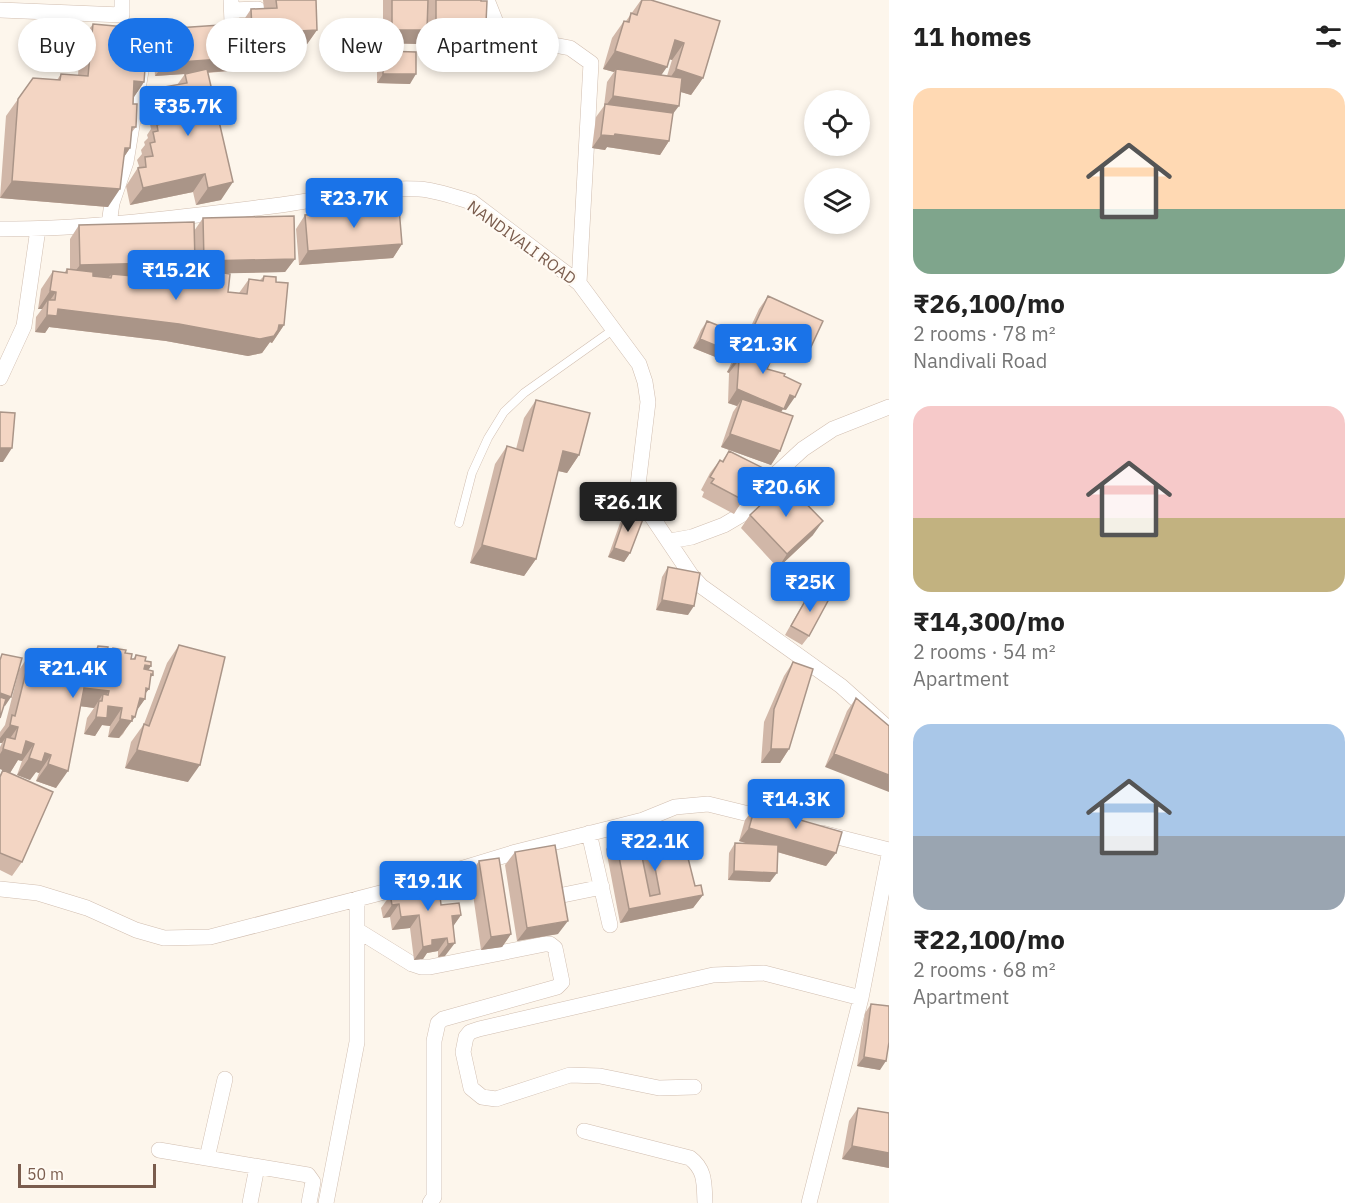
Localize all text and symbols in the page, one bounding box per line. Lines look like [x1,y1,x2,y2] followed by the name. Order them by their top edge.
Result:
[18,18,96,72] chip: Buy
[108,18,194,72] chip: Rent
[206,18,307,72] chip: Filters
[319,18,404,72] chip: New
[416,18,559,72] chip: Apartment
[913,19,1031,53] text: 11 homes
[1312,20,1345,53] icon: filters
[139,86,237,137] pin: ₹35.7K
[804,90,870,234] map controls
[804,90,870,156] button: locate
[154,92,222,119] text: ₹35.7K
[1075,127,1183,235] icon: home
[804,168,870,234] button: layers
[305,178,403,229] pin: ₹23.7K
[320,184,388,211] text: ₹23.7K
[464,196,580,288] street label: NANDIVALI ROAD
[127,250,225,301] pin: ₹15.2K
[142,256,210,283] text: ₹15.2K
[913,286,1065,320] text: ₹26,100/mo
[913,320,1056,347] text: 2 rooms · 78 m²
[714,324,812,375] pin: ₹21.3K
[729,330,797,357] text: ₹21.3K
[913,347,1047,374] text: Nandivali Road
[1075,445,1183,553] icon: home
[737,467,835,518] pin: ₹20.6K
[752,473,820,500] text: ₹20.6K
[579,482,677,533] pin: ₹26.1K
[594,488,662,515] text: ₹26.1K
[774,562,846,613] pin: ₹25K
[785,568,835,595] text: ₹25K
[913,604,1065,638] text: ₹14,300/mo
[913,638,1056,665] text: 2 rooms · 54 m²
[24,648,122,699] pin: ₹21.4K
[39,654,107,681] text: ₹21.4K
[913,665,1009,692] text: Apartment
[1075,763,1183,871] icon: home
[747,779,845,830] pin: ₹14.3K
[762,785,830,812] text: ₹14.3K
[606,821,704,872] pin: ₹22.1K
[621,827,689,854] text: ₹22.1K
[379,861,477,912] pin: ₹19.1K
[394,867,462,894] text: ₹19.1K
[913,922,1065,956] text: ₹22,100/mo
[913,956,1056,983] text: 2 rooms · 68 m²
[913,983,1009,1010] text: Apartment
[18,1161,156,1188] scale bar
[27,1164,64,1184] text: 50 m

